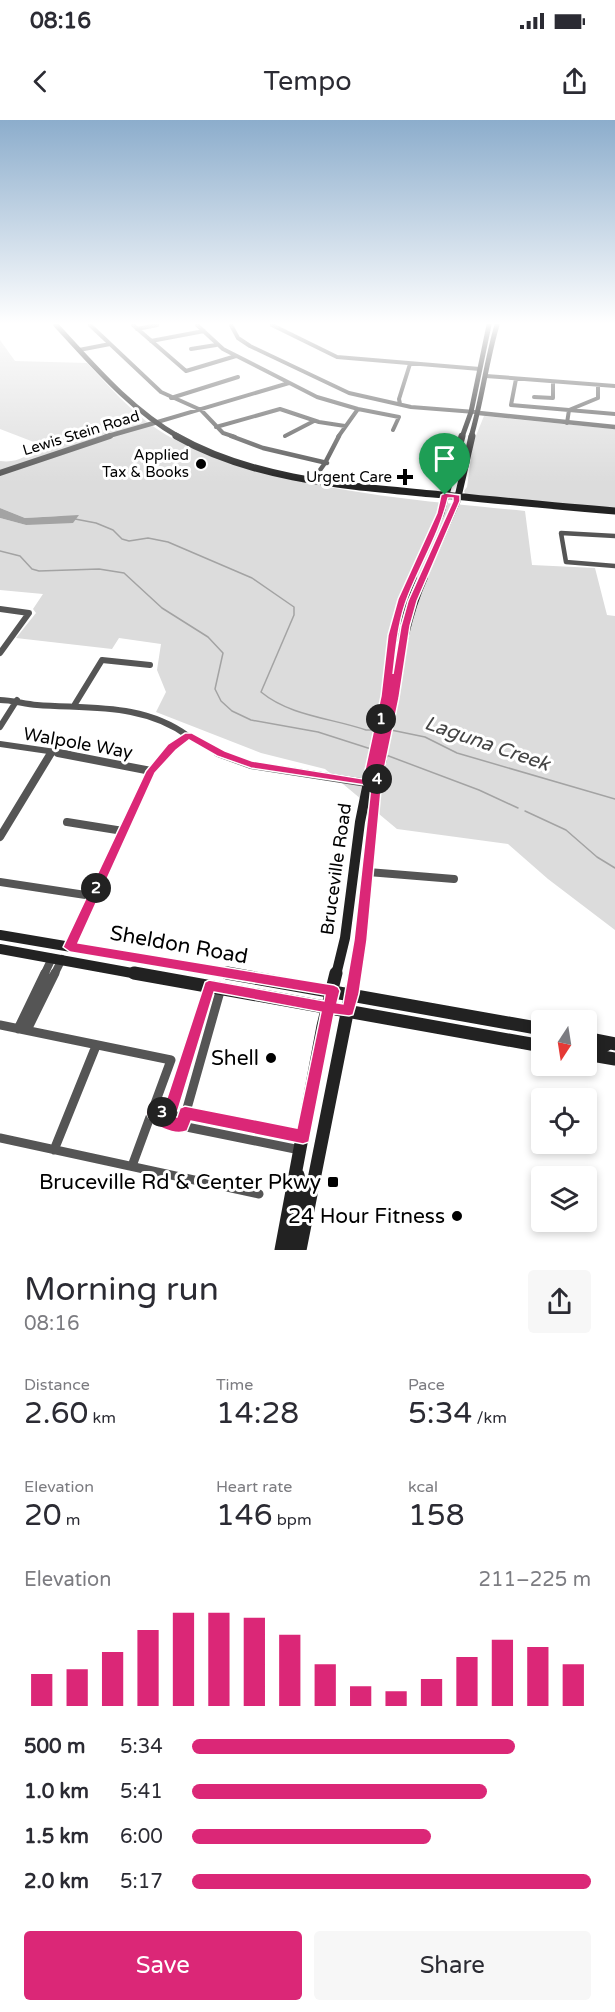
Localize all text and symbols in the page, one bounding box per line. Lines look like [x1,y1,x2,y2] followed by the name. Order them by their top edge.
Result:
[30,8,91,34] text: 08:16
[24,65,57,98] icon: back
[263,65,352,98] text: Tempo
[558,65,591,98] icon: share
[20,407,142,459] street label: Lewis Stein Road
[419,433,470,495] pin
[428,442,461,475] icon: arrive
[102,446,189,481] place label: Applied Tax & Books
[194,457,208,471] marker: Applied Tax & Books
[306,468,392,486] place label: Urgent Care
[396,468,414,486] marker: Urgent Care
[366,704,396,734] pin: 1
[376,709,386,729] text: 1
[421,711,555,777] water label: Laguna Creek
[22,723,135,764] street label: Walpole Way
[362,764,392,794] pin: 4
[372,769,382,789] text: 4
[316,802,356,936] street label: Bruceville Road
[81,873,111,903] pin: 2
[91,878,101,898] text: 2
[108,921,250,969] street label: Sheldon Road
[531,1010,597,1076] north arrow
[531,1010,597,1232] map controls
[211,1046,259,1071] place label: Shell
[264,1051,278,1065] marker: Shell
[531,1088,597,1154] button: locate
[147,1097,177,1127] pin: 3
[157,1102,167,1122] text: 3
[531,1166,597,1232] button: layers
[39,1170,321,1195] place label: Bruceville Rd & Center Pkwy
[326,1175,340,1189] marker: Bruceville Rd & Center Pkwy
[288,1204,445,1229] place label: 24 Hour Fitness
[450,1209,464,1223] marker: 24 Hour Fitness
[24,1270,219,1309] text: Morning run
[528,1270,591,1333] button: share
[24,1312,79,1336] text: 08:16
[24,1375,90,1395] text: Distance
[216,1375,253,1395] text: Time
[408,1375,445,1395] text: Pace
[24,1395,88,1432] text: 2.60
[216,1395,299,1432] text: 14:28
[408,1395,472,1432] text: 5:34
[88,1408,116,1428] text: km
[472,1408,507,1428] text: /km
[24,1477,94,1497] text: Elevation
[216,1477,292,1497] text: Heart rate
[408,1477,438,1497] text: kcal
[24,1497,62,1534] text: 20
[216,1497,273,1534] text: 146
[408,1497,465,1534] text: 158
[62,1510,81,1530] text: m
[273,1510,312,1530] text: bpm
[24,1568,111,1592] text: Elevation
[478,1568,591,1592] text: 211–225 m
[24,1735,85,1759] text: 500 m
[120,1735,163,1759] text: 5:34
[24,1780,89,1804] text: 1.0 km
[120,1780,163,1804] text: 5:41
[24,1825,89,1849] text: 1.5 km
[120,1825,163,1849] text: 6:00
[24,1870,89,1894] text: 2.0 km
[120,1870,163,1894] text: 5:17
[24,1931,302,2000] button: Save
[314,1931,591,2000] button: Share

